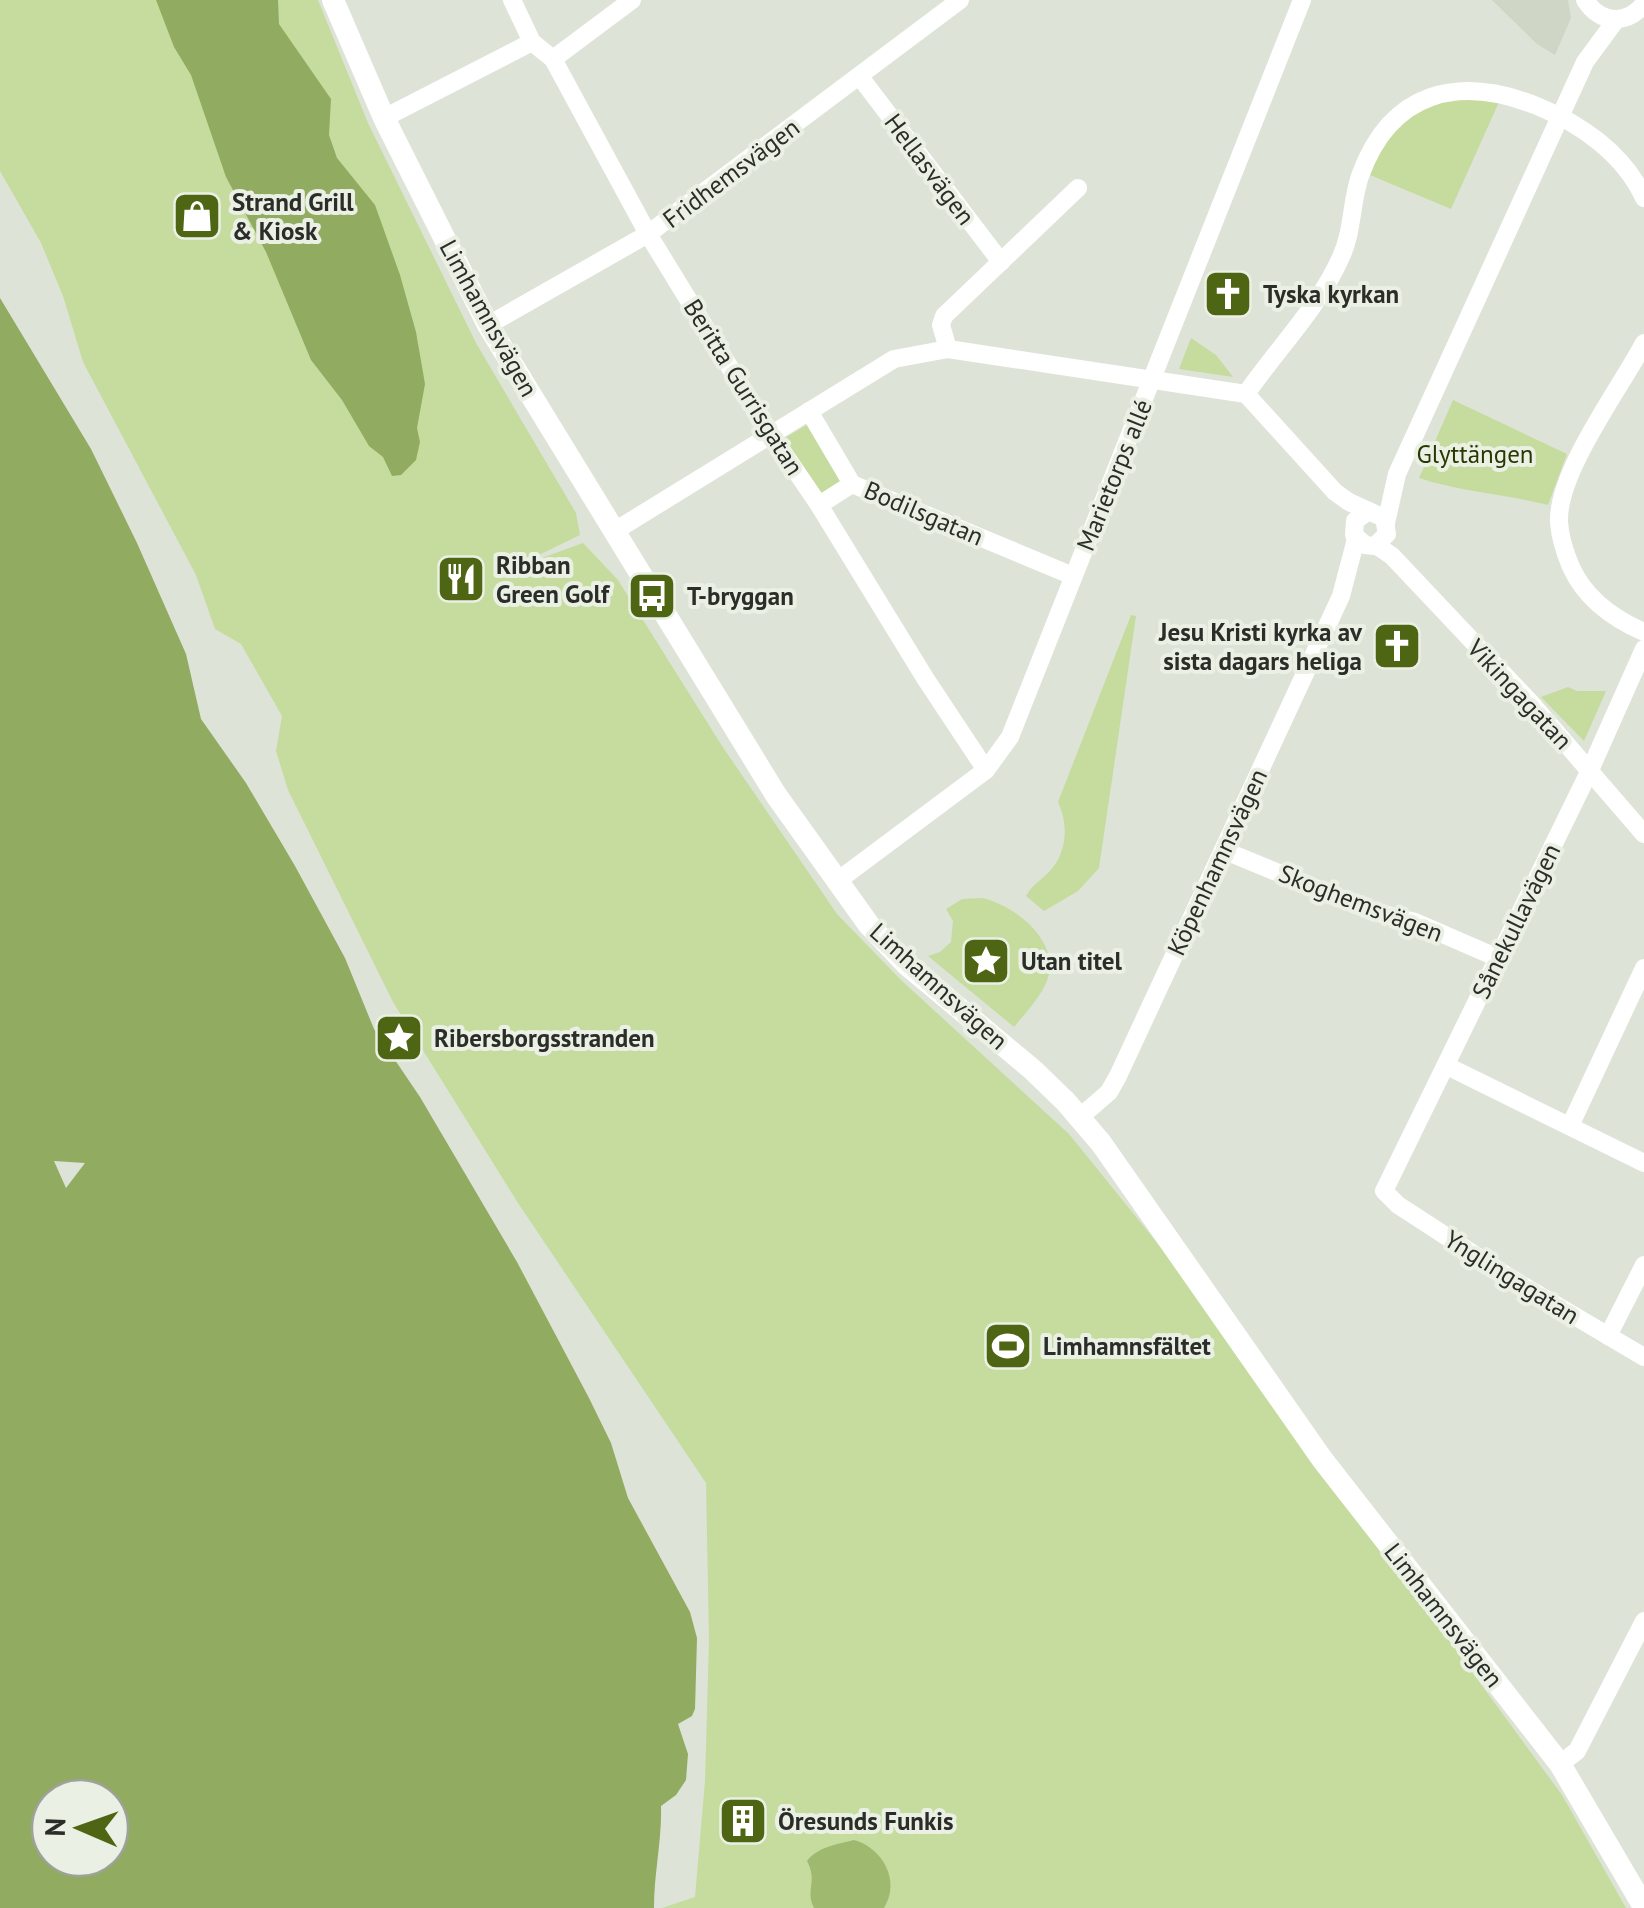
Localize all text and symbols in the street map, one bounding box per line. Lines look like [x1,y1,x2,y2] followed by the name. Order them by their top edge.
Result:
[878,107,982,231] street label: Hellasvägen
[656,111,806,235] street label: Fridhemsvägen
[232,186,354,247] place label: Strand Grill & Kiosk
[171,190,223,242] shop icon: Strand Grill & Kiosk
[433,234,545,402] street label: Limhamnsvägen
[1202,268,1254,320] church icon: Tyska kyrkan
[1263,278,1399,310] place label: Tyska kyrkan
[677,293,811,481] street label: Beritta Gurrisgatan
[1069,395,1159,555] street label: Marietorps allé
[1416,438,1534,470] park label: Glyttängen
[860,474,988,552] street label: Bodilsgatan
[496,549,611,610] place label: Ribban Green Golf
[435,553,487,605] restaurant icon: Ribban Green Golf
[626,570,678,622] bus stop icon: T-bryggan
[687,580,794,612] place label: T-bryggan
[1158,616,1363,677] place label: Jesu Kristi kyrka av sista dagars heliga
[1371,620,1423,672] church icon: Jesu Kristi kyrka av sista dagars heliga
[1460,631,1579,756] street label: Vikingagatan
[1160,764,1274,960] street label: Köpenhamnsvägen
[1465,838,1567,1004] street label: Sånekullavägen
[1274,857,1448,949] street label: Skoghemsvägen
[863,916,1015,1056] street label: Limhamnsvägen
[960,935,1012,987] place icon: Utan titel
[1021,945,1123,977] place label: Utan titel
[373,1012,425,1064] place icon: Ribersborgsstranden
[434,1022,655,1054] place label: Ribersborgsstranden
[1439,1223,1585,1331] street label: Ynglingagatan
[982,1320,1034,1372] sports icon: Limhamnsfältet
[1043,1330,1211,1362] place label: Limhamnsfältet
[1378,1536,1510,1694] street label: Limhamnsvägen
[30,1778,130,1878] north arrow
[717,1795,769,1847] building icon: Öresunds Funkis
[778,1805,954,1837] place label: Öresunds Funkis
[36,1817,73,1837] text: N

